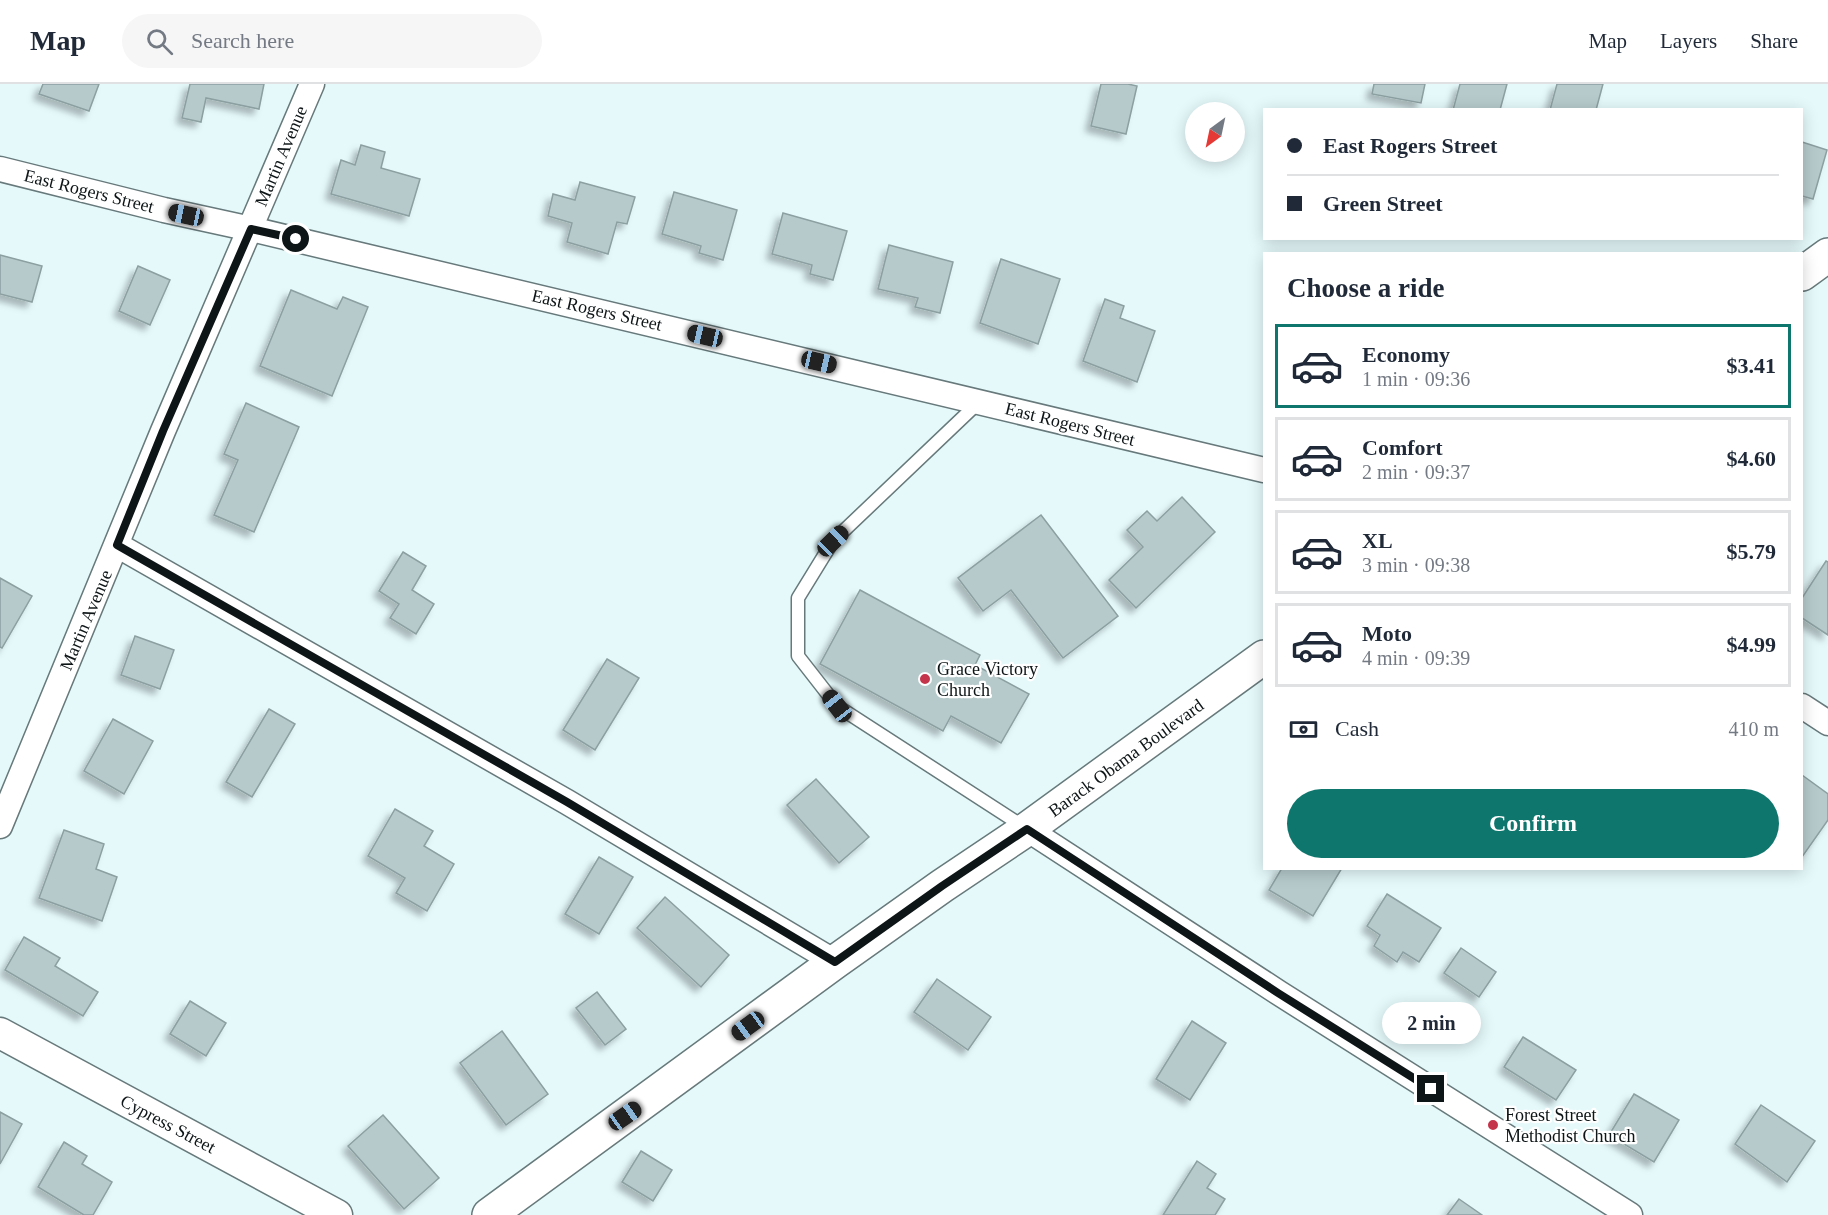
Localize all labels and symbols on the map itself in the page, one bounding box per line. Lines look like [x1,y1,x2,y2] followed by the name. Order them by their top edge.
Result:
[1185,102,1245,162] north arrow
[251,103,311,209] street label: Martin Avenue
[22,165,156,217] street label: East Rogers Street
[167,202,205,228] car
[282,225,309,252] route start
[530,285,664,335] street label: East Rogers Street
[685,323,725,349] car
[799,349,839,375] car
[1003,398,1137,450] street label: East Rogers Street
[814,522,852,560] car
[56,567,116,673] street label: Martin Avenue
[937,659,1038,700] place label: Grace Victory Church
[918,672,932,686] marker: Grace Victory Church
[819,686,855,726] car
[1045,695,1207,821] street label: Barack Obama Boulevard
[1382,1002,1480,1044] callout: 2 min
[728,1008,768,1044] car
[1417,1075,1444,1102] route end
[117,1091,219,1157] street label: Cypress Street
[605,1098,645,1134] car
[1505,1105,1636,1146] place label: Forest Street Methodist Church
[1486,1118,1500,1132] marker: Forest Street Methodist Church

